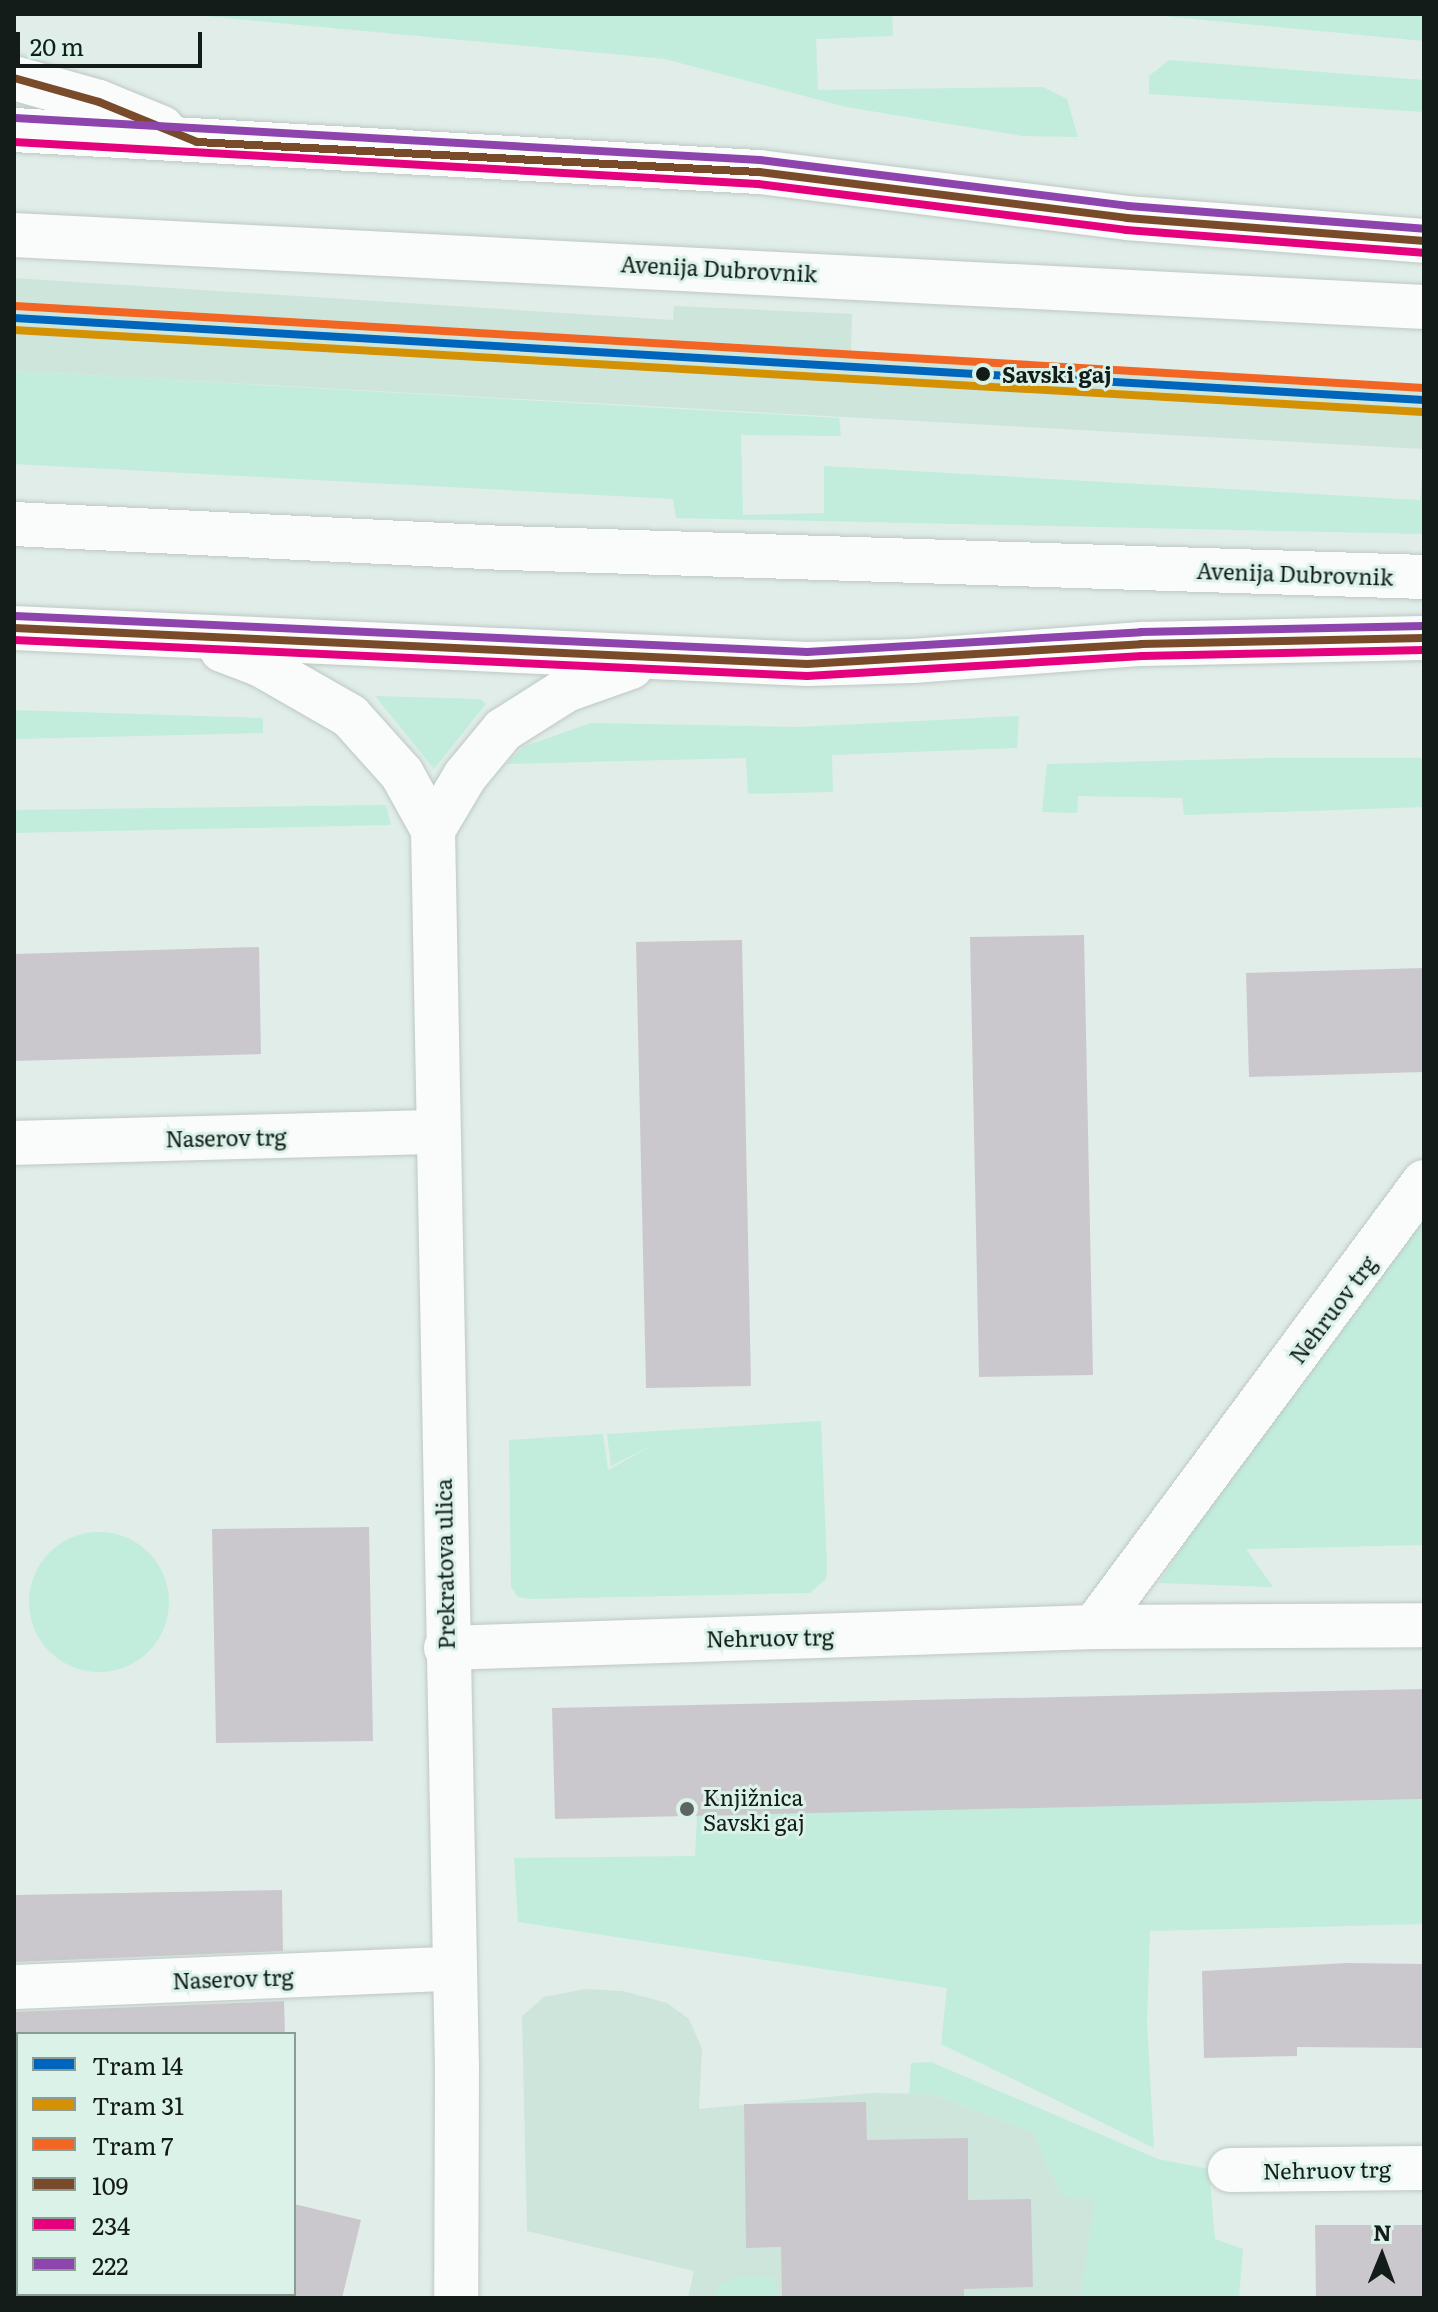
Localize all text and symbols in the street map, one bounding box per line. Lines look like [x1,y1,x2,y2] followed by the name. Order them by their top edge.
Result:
[20,16,206,66] scale bar
[30,28,84,63] text: 20 m
[620,250,818,286] street label: Avenija Dubrovnik
[1002,361,1112,387] place label: Savski gaj
[971,362,995,386] marker: Savski gaj
[1196,556,1394,590] street label: Avenija Dubrovnik
[165,1123,287,1151] street label: Naserov trg
[1283,1250,1381,1368] street label: Nehruov trg
[429,1478,459,1650] street label: Prekratova ulica
[706,1623,834,1651] street label: Nehruov trg
[703,1783,805,1834] place label: Knjižnica Savski gaj
[678,1800,696,1818] marker: Knjižnica Savski gaj
[172,1963,294,1993] street label: Naserov trg
[16,2032,296,2296] legend
[92,2047,183,2082] text: Tram 14
[92,2087,184,2122] text: Tram 31
[92,2127,173,2162] text: Tram 7
[1263,2155,1391,2183] street label: Nehruov trg
[92,2167,128,2202] text: 109
[92,2207,130,2242] text: 234
[1373,2215,1392,2248] text: N
[1342,2216,1422,2296] north arrow
[92,2247,129,2282] text: 222

